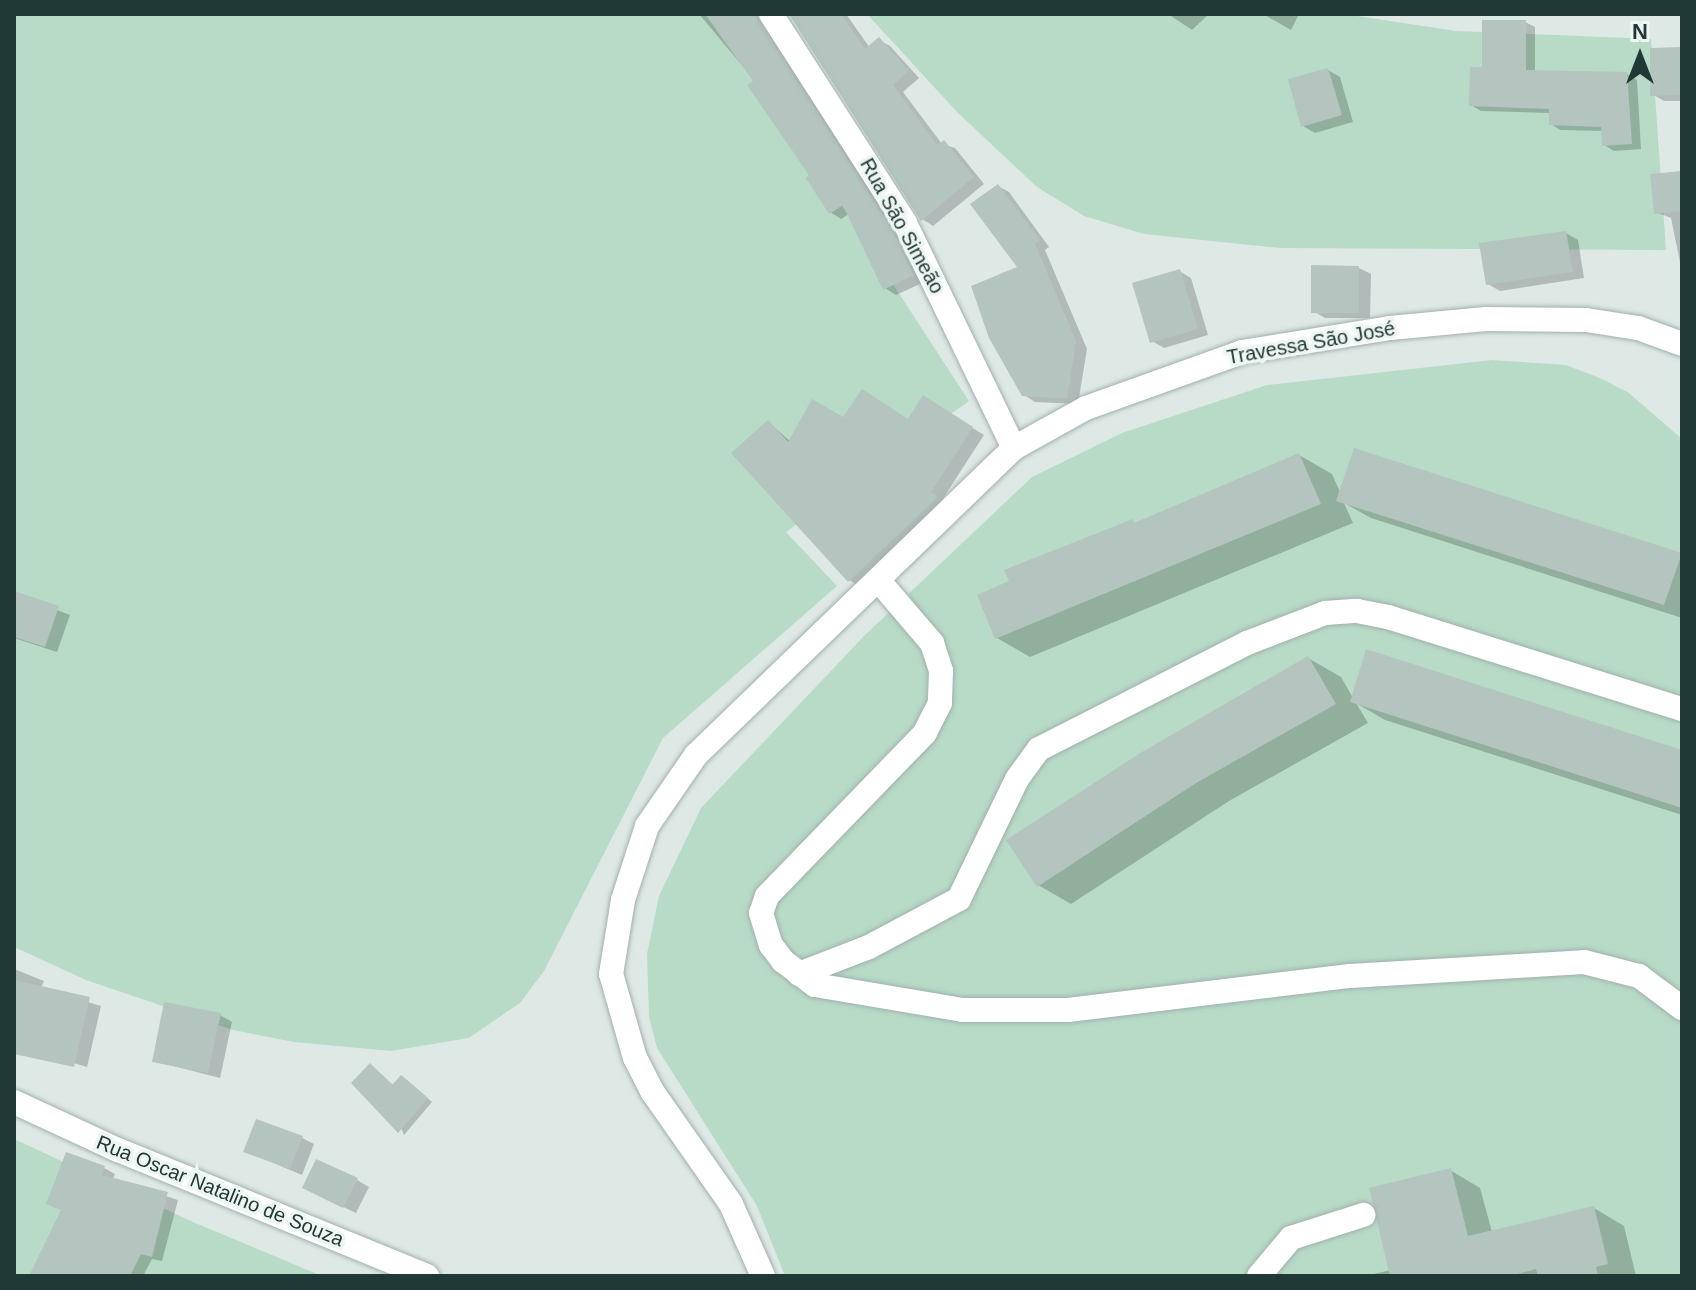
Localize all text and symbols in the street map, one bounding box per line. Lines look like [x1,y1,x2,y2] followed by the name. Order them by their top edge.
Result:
[1600,16,1680,96] north arrow
[1632,19,1648,44] text: N
[855,154,949,298] street label: Rua São Simeão
[1225,316,1397,370] street label: Travessa São José
[93,1130,347,1252] street label: Rua Oscar Natalino de Souza

